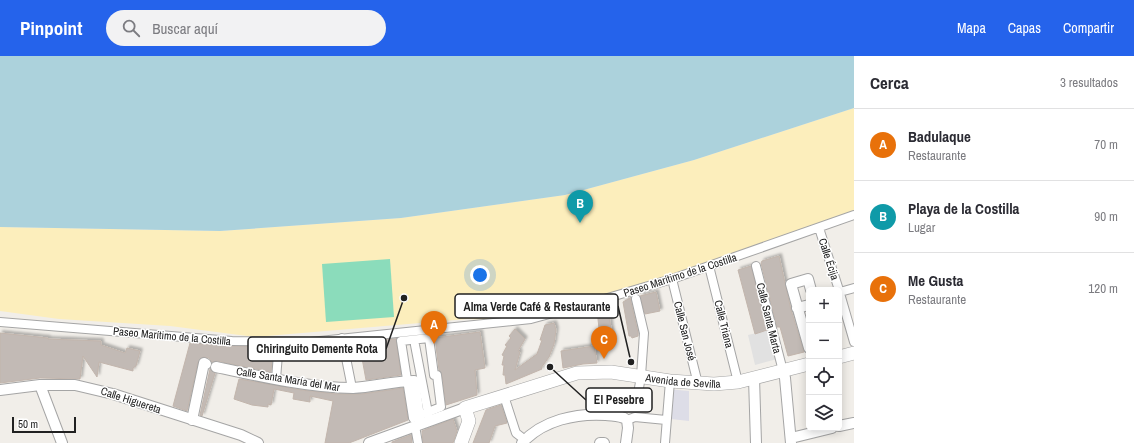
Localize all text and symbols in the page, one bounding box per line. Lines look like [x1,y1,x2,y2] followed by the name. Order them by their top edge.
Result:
[106,10,386,46] search box
[20,15,82,41] text: Pinpoint
[120,17,142,39] icon: search
[152,18,218,39] text: Buscar aquí
[957,19,986,37] text: Mapa
[1008,19,1041,37] text: Capas
[1063,19,1114,37] text: Compartir
[870,71,909,94] text: Cerca
[1060,74,1118,91] text: 3 resultados
[908,126,971,147] text: Badulaque
[879,136,887,153] text: A
[1094,136,1118,153] text: 70 m
[908,147,966,164] text: Restaurante
[567,190,593,223] pin: B
[908,198,1019,219] text: Playa de la Costilla
[879,208,887,225] text: B
[1094,208,1118,225] text: 90 m
[908,219,935,236] text: Lugar
[816,236,842,282] street label: Calle Écija
[622,250,738,300] street label: Paseo Marítimo de la Costilla
[470,265,490,285] your location
[908,270,963,291] text: Me Gusta
[879,280,887,297] text: C
[1088,280,1118,297] text: 120 m
[753,281,785,355] street label: Calle Santa Marta
[806,287,842,431] map controls
[806,287,842,323] button: +
[908,291,966,308] text: Restaurante
[455,294,618,318] callout: Alma Verde Café & Restaurante
[464,299,611,315] text: Alma Verde Café & Restaurante
[711,299,737,349] street label: Calle Triana
[671,300,699,362] street label: Calle San José
[421,311,447,344] pin: A
[806,323,842,359] button: −
[112,324,232,348] street label: Paseo Marítimo de la Costilla
[591,326,617,359] pin: C
[248,337,386,361] callout: Chiringuito Demente Rota
[256,341,378,357] text: Chiringuito Demente Rota
[806,359,842,395] button: locate
[235,364,341,394] street label: Calle Santa María del Mar
[644,370,721,391] street label: Avenida de Sevilla
[99,384,163,416] street label: Calle Higuereta
[586,388,652,412] callout: El Pesebre
[594,392,645,408] text: El Pesebre
[806,395,842,431] button: layers
[12,415,76,434] scale bar
[18,417,38,431] text: 50 m

